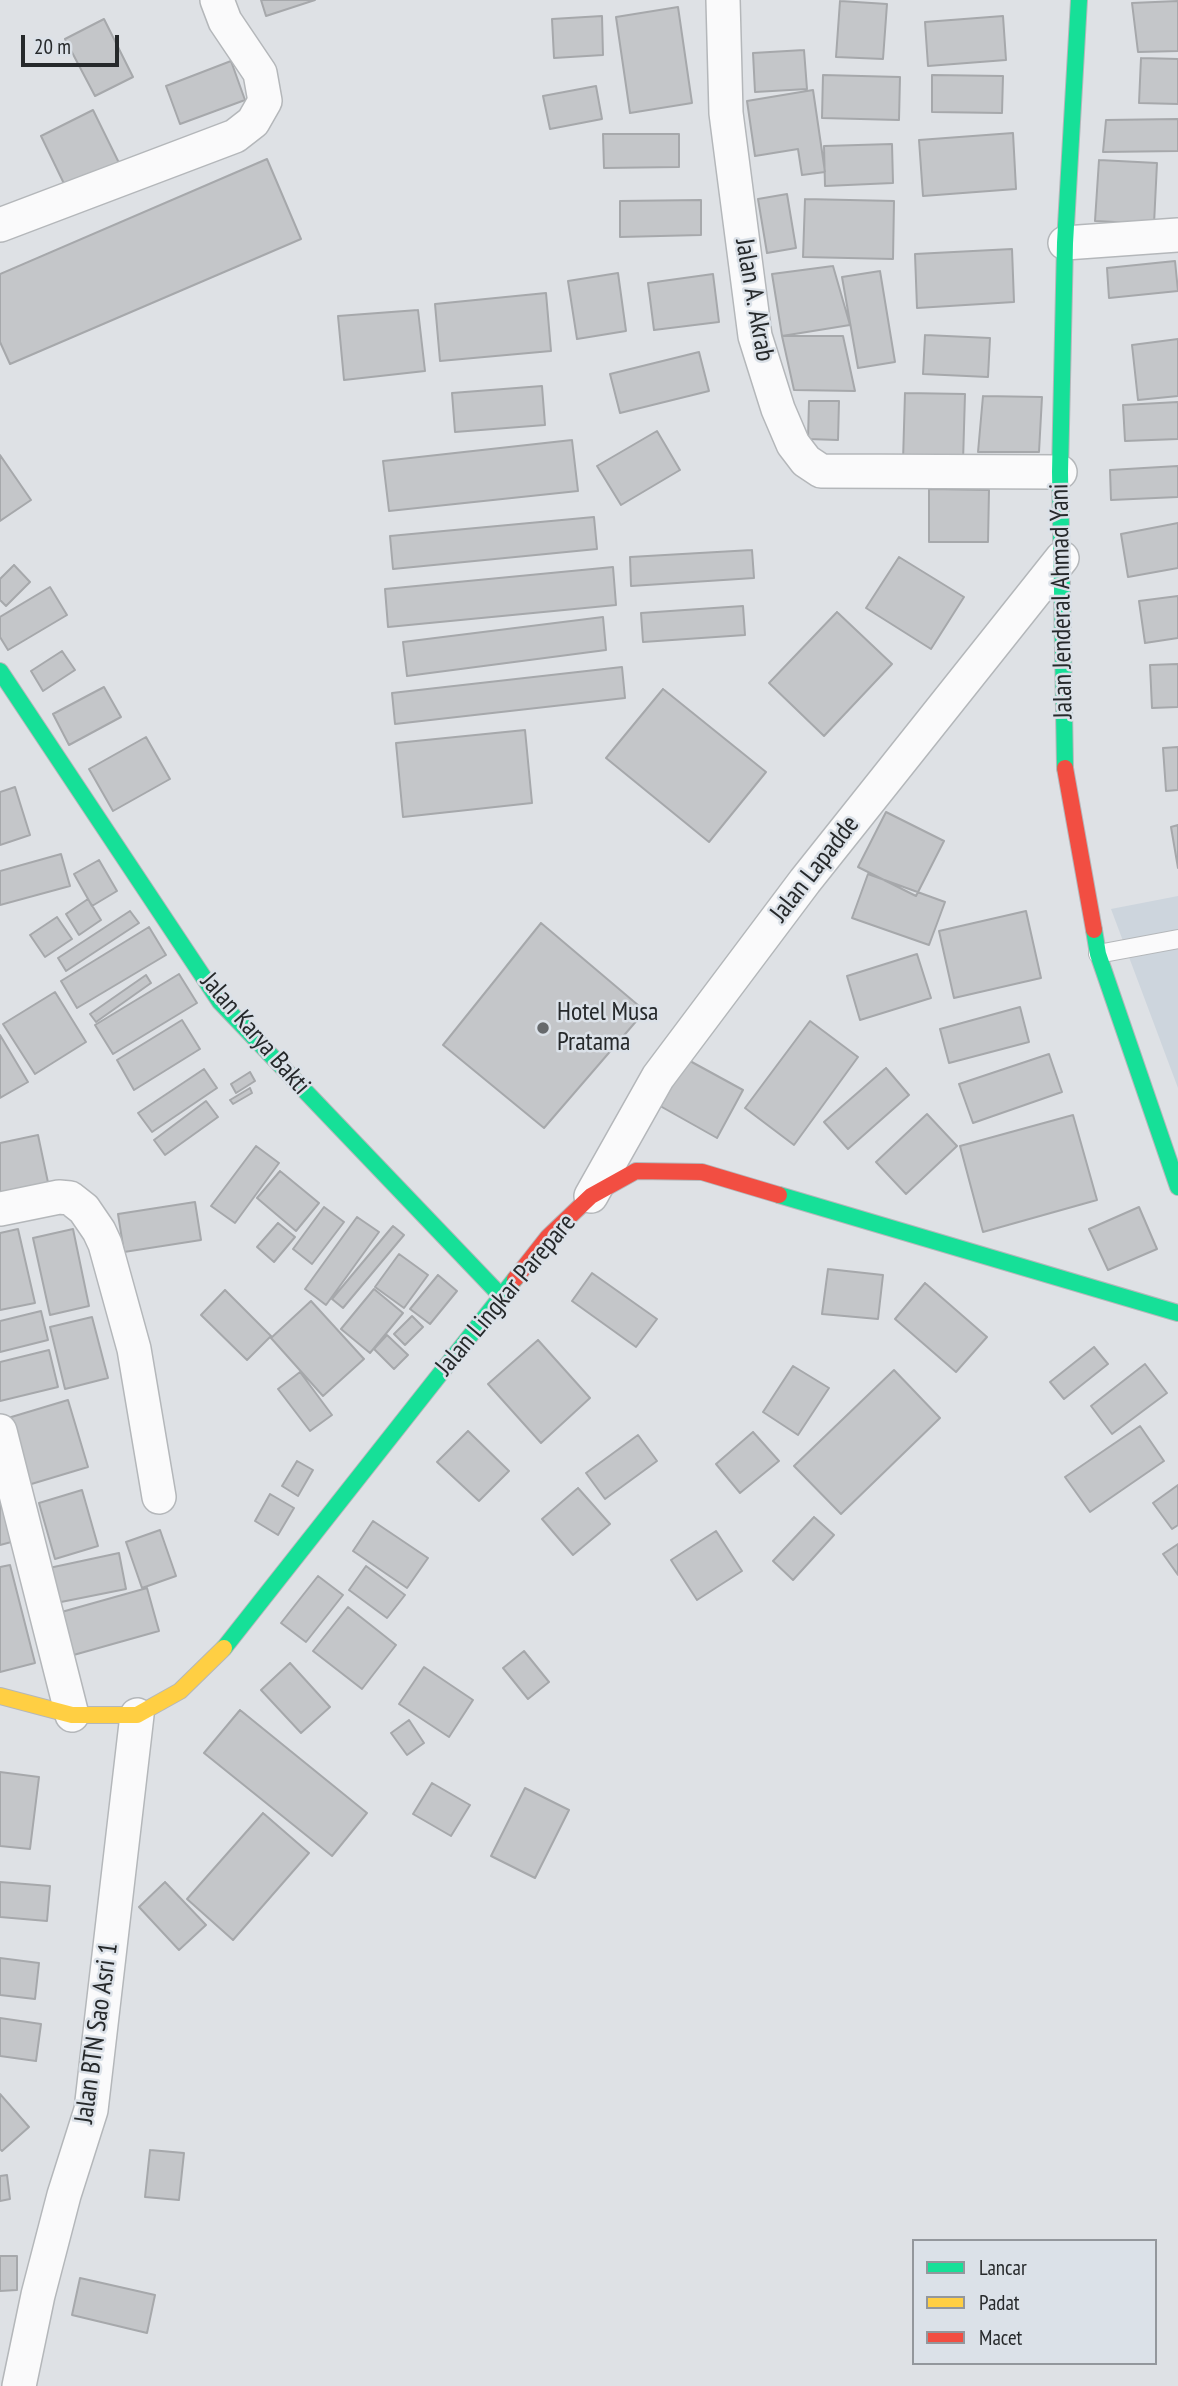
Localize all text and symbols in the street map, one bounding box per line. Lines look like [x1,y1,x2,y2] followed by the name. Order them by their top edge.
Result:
[24,21,122,65] scale bar
[34,33,71,60] text: 20 m
[728,236,780,364] street label: Jalan A. Akrab
[1044,483,1080,719] street label: Jalan Jenderal Ahmad Yani
[764,810,866,928] street label: Jalan Lapadde
[194,967,316,1101] street label: Jalan Karya Bakti
[557,997,658,1058] place label: Hotel Musa Pratama
[535,1020,551,1036] marker: Hotel Musa Pratama
[429,1208,583,1382] street label: Jalan Lingkar Parepare
[69,1941,125,2125] street label: Jalan BTN Sao Asri 1
[912,2239,1157,2365] legend
[979,2254,1027,2281] text: Lancar
[979,2289,1020,2316] text: Padat
[979,2324,1022,2351] text: Macet

